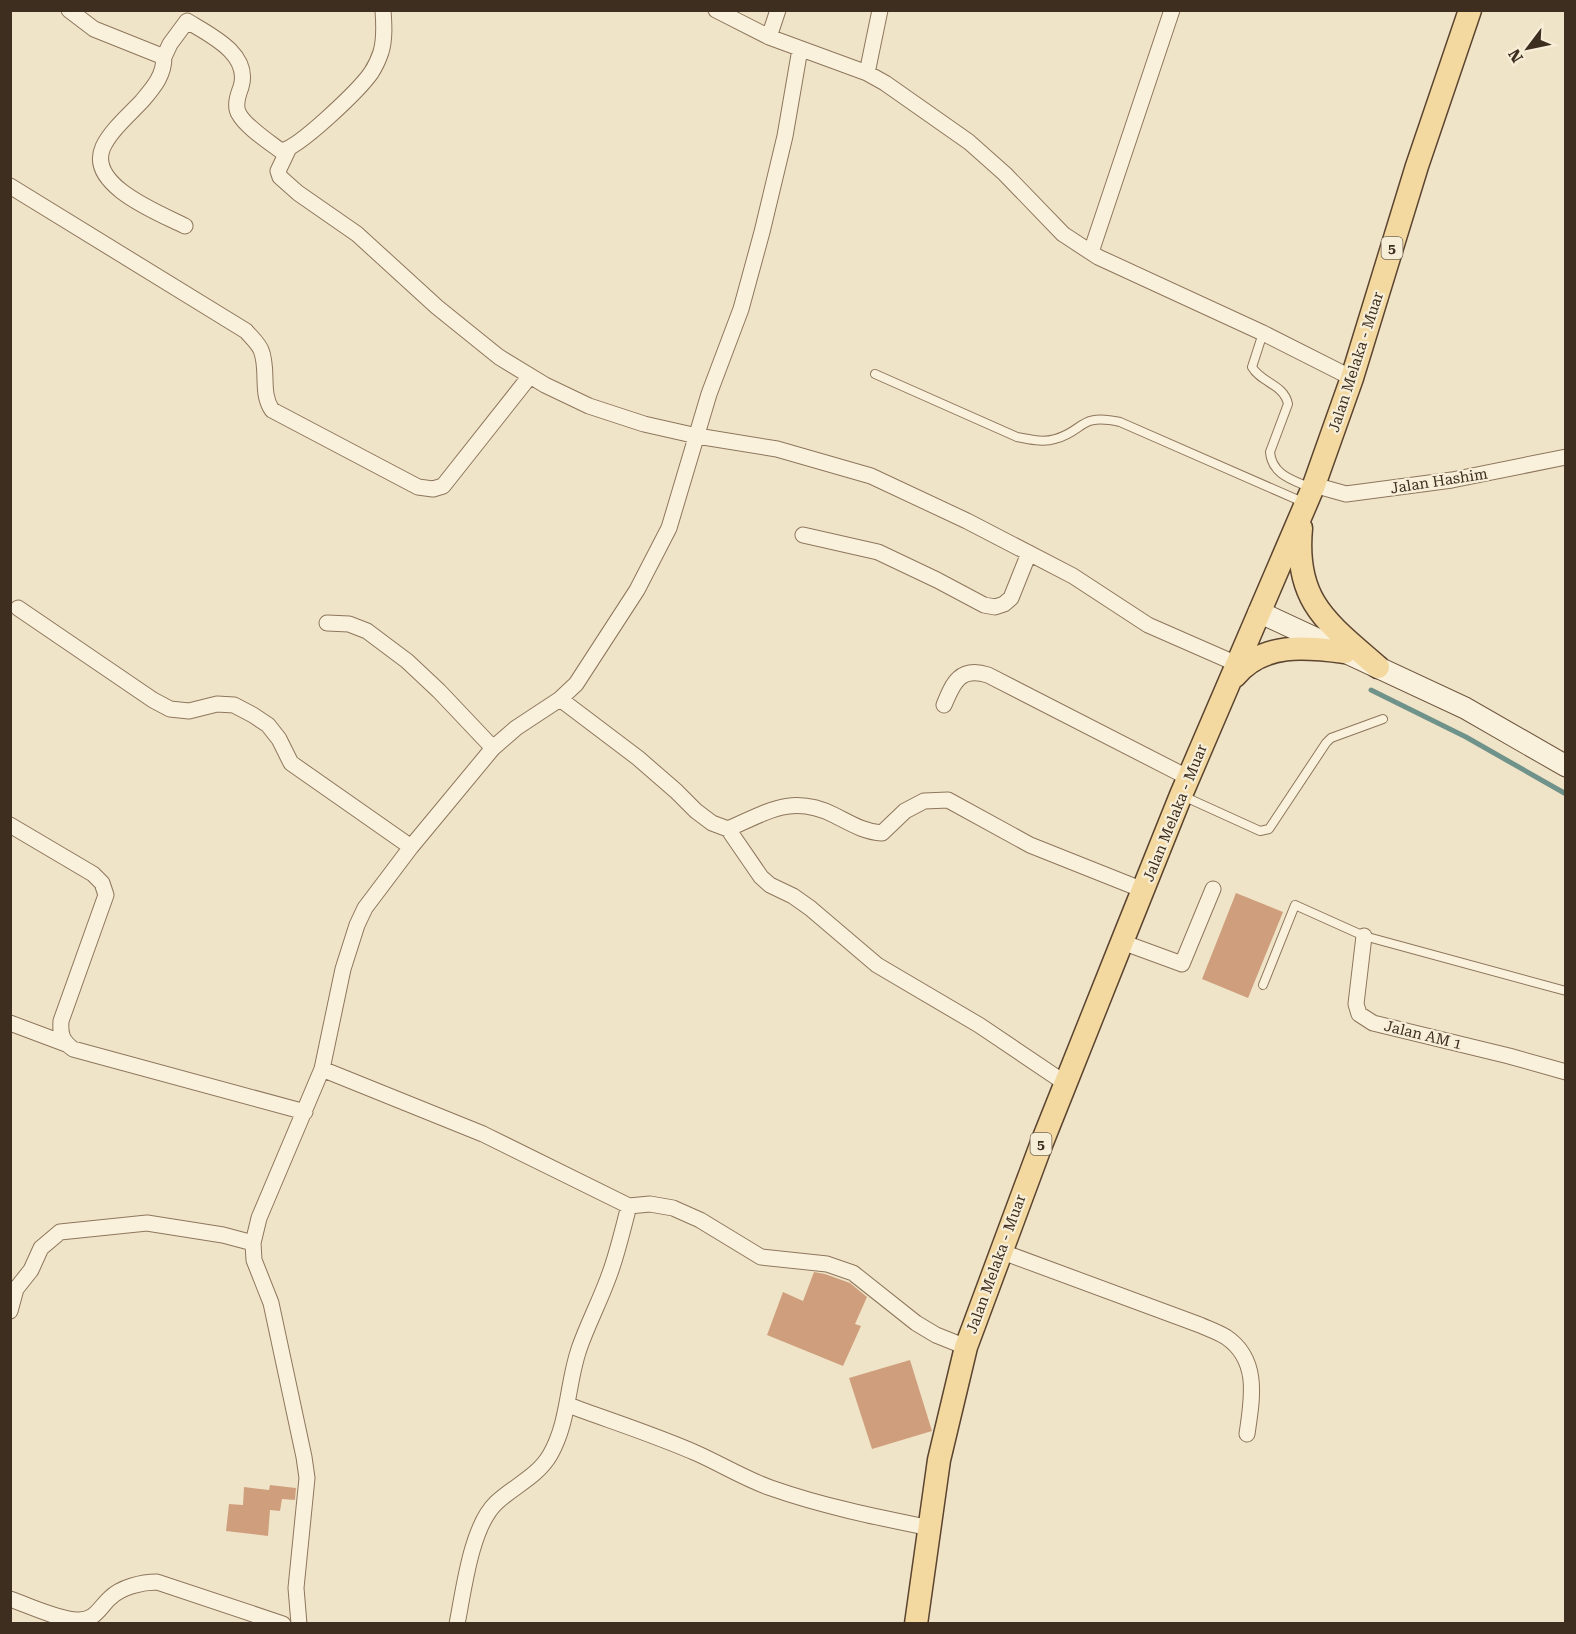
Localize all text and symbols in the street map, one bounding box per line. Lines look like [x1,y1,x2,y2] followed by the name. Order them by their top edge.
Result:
[1498,18,1558,78] north arrow
[1504,45,1527,66] text: N
[1382,237,1402,259] road number: 5
[1325,289,1387,435] street label: Jalan Melaka - Muar
[1389,464,1489,498] street label: Jalan Hashim
[1139,742,1211,884] street label: Jalan Melaka - Muar
[1382,1017,1464,1053] street label: Jalan AM 1
[1030,1133,1052,1155] road number: 5
[962,1192,1030,1336] street label: Jalan Melaka - Muar

